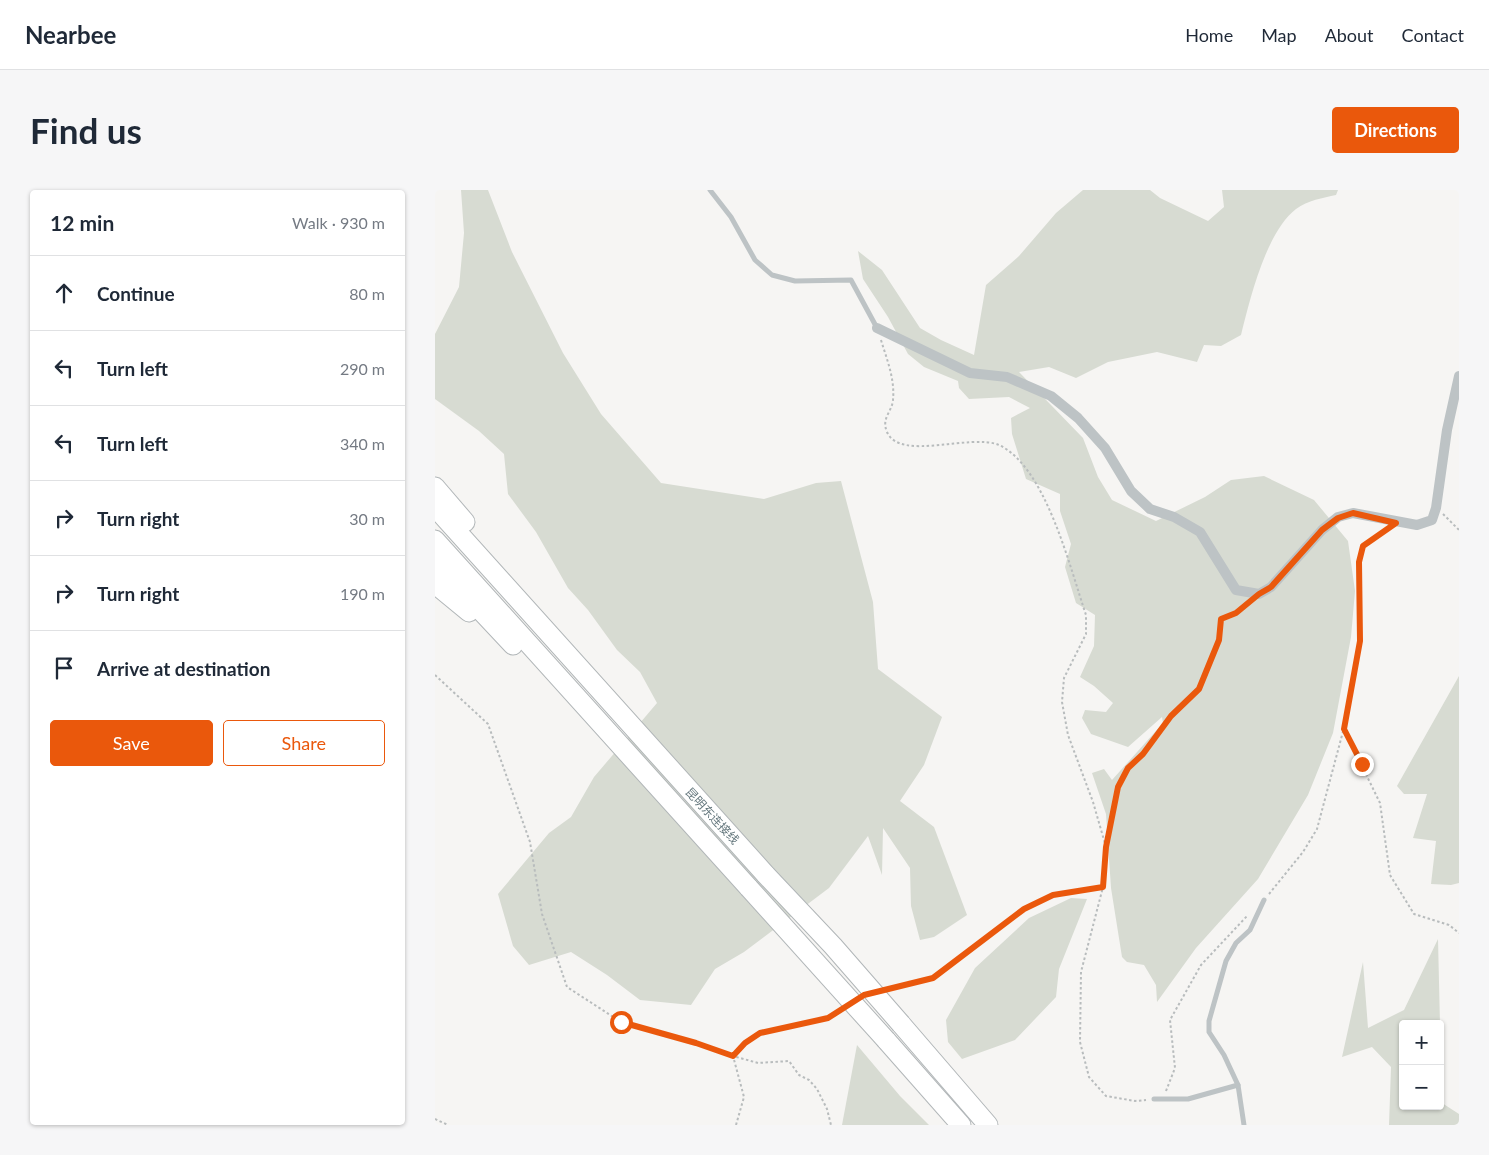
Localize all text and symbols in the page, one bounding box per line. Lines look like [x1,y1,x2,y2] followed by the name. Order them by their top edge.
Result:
[25,20,116,49] text: Nearbee
[1185,24,1233,46] text: Home
[1261,24,1297,46] text: Map
[1325,24,1374,46] text: About
[1402,24,1464,46] text: Contact
[1332,107,1459,153] button: Directions
[30,109,142,151] text: Find us
[50,210,114,235] text: 12 min
[292,213,385,232] text: Walk · 930 m
[50,279,78,307] icon: ahead
[97,282,175,305] text: Continue
[349,284,385,303] text: 80 m
[50,354,78,382] icon: left
[97,357,168,380] text: Turn left
[340,359,385,378] text: 290 m
[50,429,78,457] icon: left
[97,432,168,455] text: Turn left
[340,434,385,453] text: 340 m
[50,504,78,532] icon: right
[97,507,179,530] text: Turn right
[349,509,385,528] text: 30 m
[50,579,78,607] icon: right
[97,582,179,605] text: Turn right
[340,584,385,603] text: 190 m
[50,654,78,682] icon: arrive
[97,657,270,680] text: Arrive at destination
[50,720,213,766] button: Save
[223,720,385,766] button: Share
[1351,753,1374,776] route end
[682,784,742,847] street label: 昆明东连接线
[610,1011,633,1034] route start
[1399,1020,1444,1110] map controls
[1399,1020,1444,1065] button: +
[1399,1065,1444,1110] button: −

